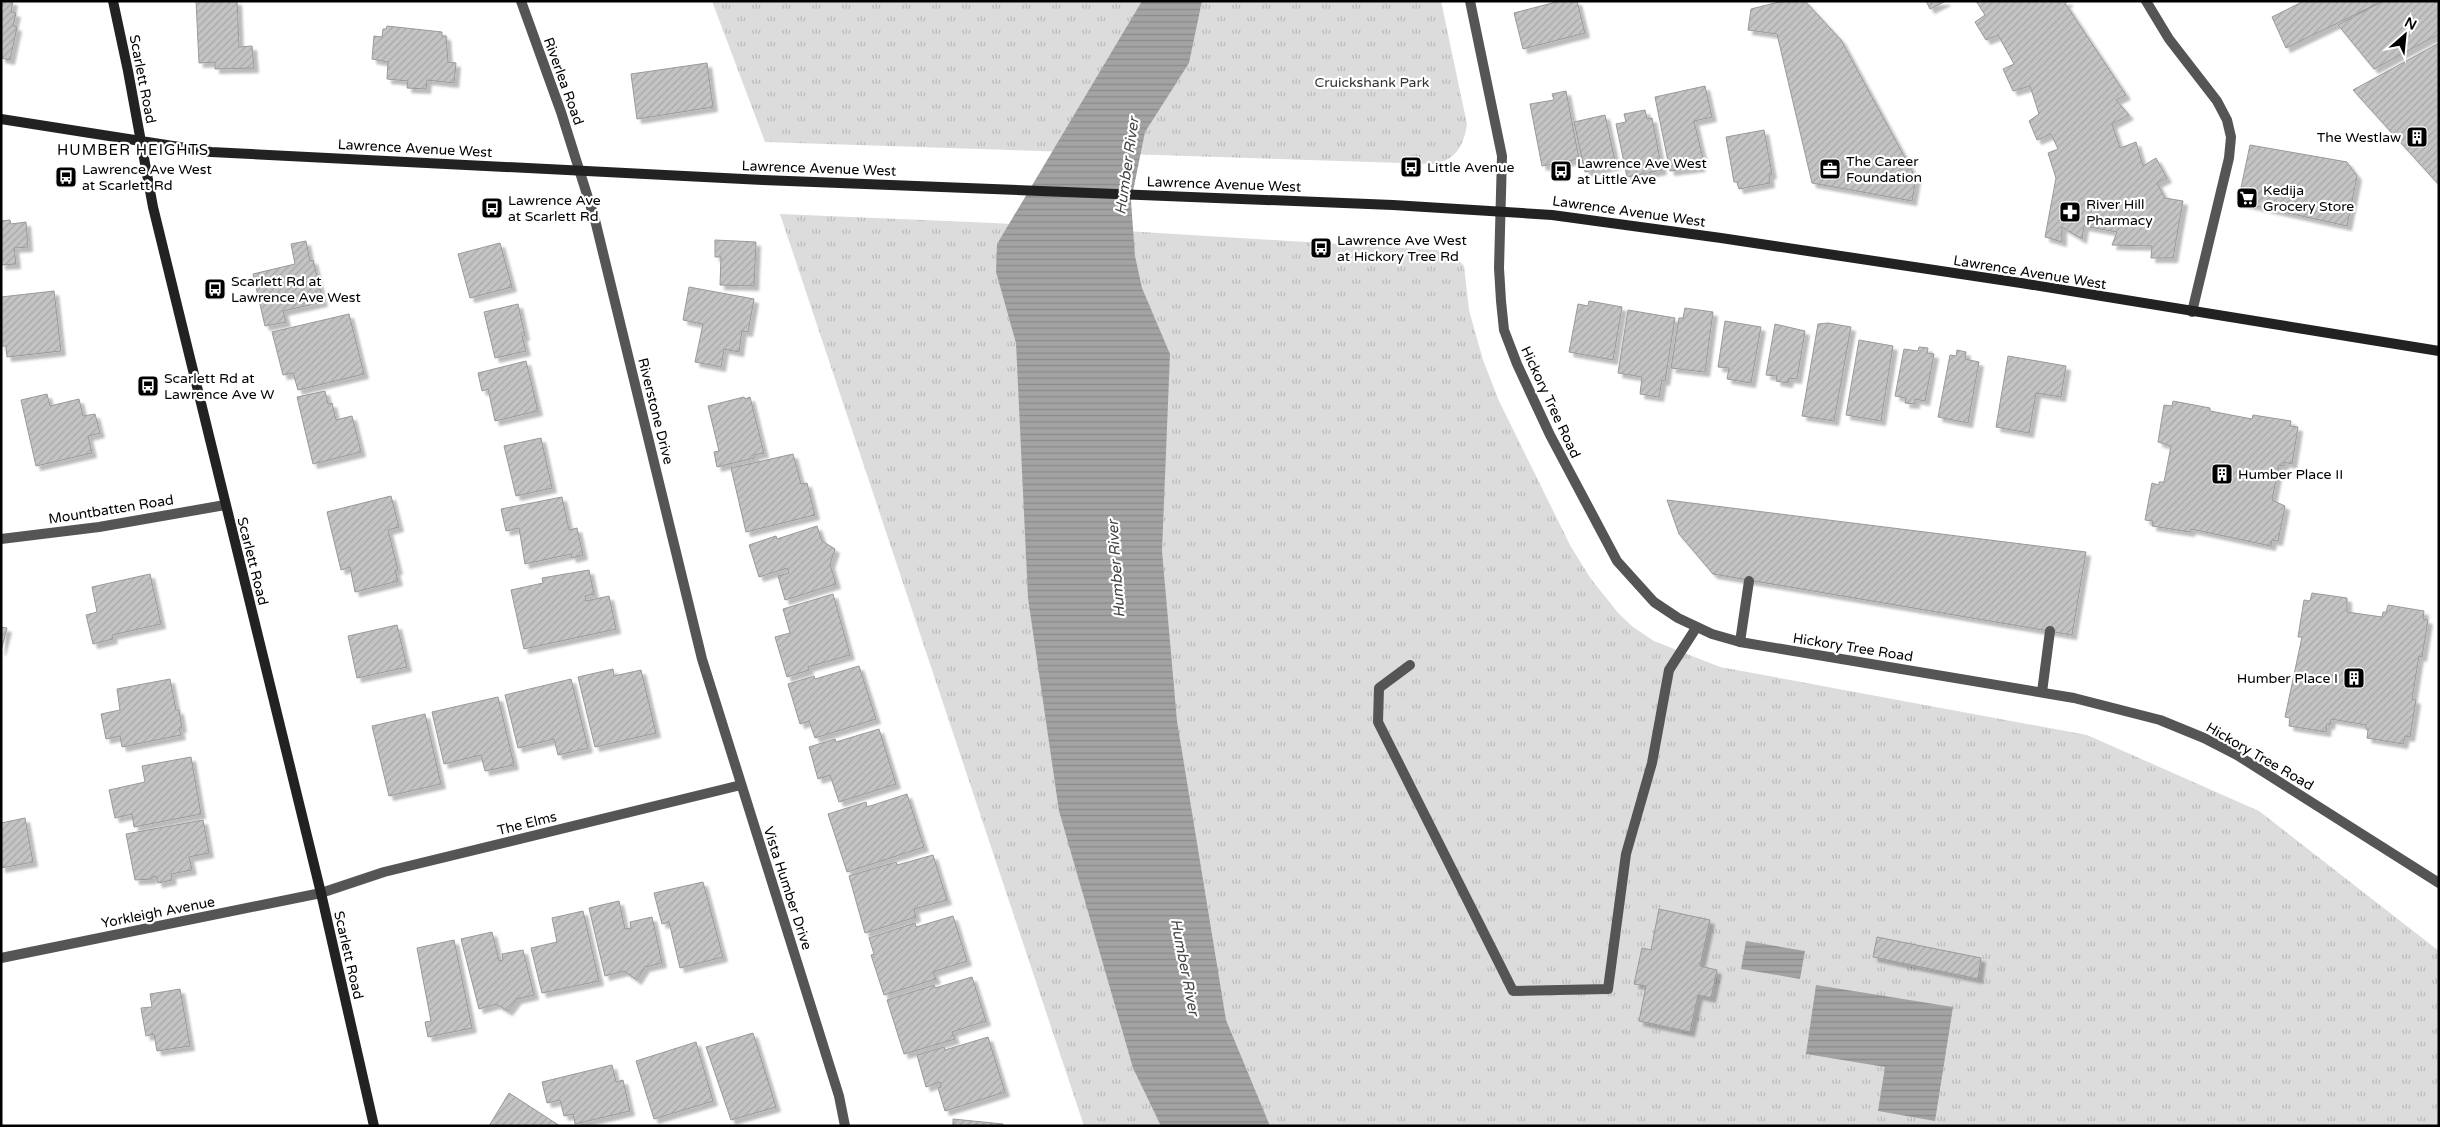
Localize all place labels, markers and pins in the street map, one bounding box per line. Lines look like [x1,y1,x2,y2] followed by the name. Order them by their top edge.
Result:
[2405,125,2429,149] building icon: The Westlaw
[2317,129,2401,146] place label: The Westlaw
[1846,153,1922,186] place label: The Career Foundation
[1399,155,1423,179] bus stop icon: Little Avenue
[1577,155,1707,188] place label: Lawrence Ave West at Little Ave
[1818,157,1842,181] office icon: The Career Foundation
[1427,159,1514,176] place label: Little Avenue
[1549,159,1573,183] bus stop icon: Lawrence Ave West at Little Ave
[82,161,212,194] place label: Lawrence Ave West at Scarlett Rd
[54,165,78,189] bus stop icon: Lawrence Ave West at Scarlett Rd
[2263,182,2354,215] place label: Kedija Grocery Store
[2235,186,2259,210] supermarket icon: Kedija Grocery Store
[508,192,601,225] place label: Lawrence Ave at Scarlett Rd
[480,196,504,220] bus stop icon: Lawrence Ave at Scarlett Rd
[2086,196,2153,229] place label: River Hill Pharmacy
[2058,200,2082,224] pharmacy icon: River Hill Pharmacy
[1337,232,1467,265] place label: Lawrence Ave West at Hickory Tree Rd
[1309,236,1333,260] bus stop icon: Lawrence Ave West at Hickory Tree Rd
[231,273,361,306] place label: Scarlett Rd at Lawrence Ave West
[203,277,227,301] bus stop icon: Scarlett Rd at Lawrence Ave West
[164,370,274,403] place label: Scarlett Rd at Lawrence Ave W
[136,374,160,398] bus stop icon: Scarlett Rd at Lawrence Ave W
[2210,462,2234,486] building icon: Humber Place II
[2238,466,2343,483] place label: Humber Place II
[2342,666,2366,690] building icon: Humber Place I
[2237,670,2338,687] place label: Humber Place I

